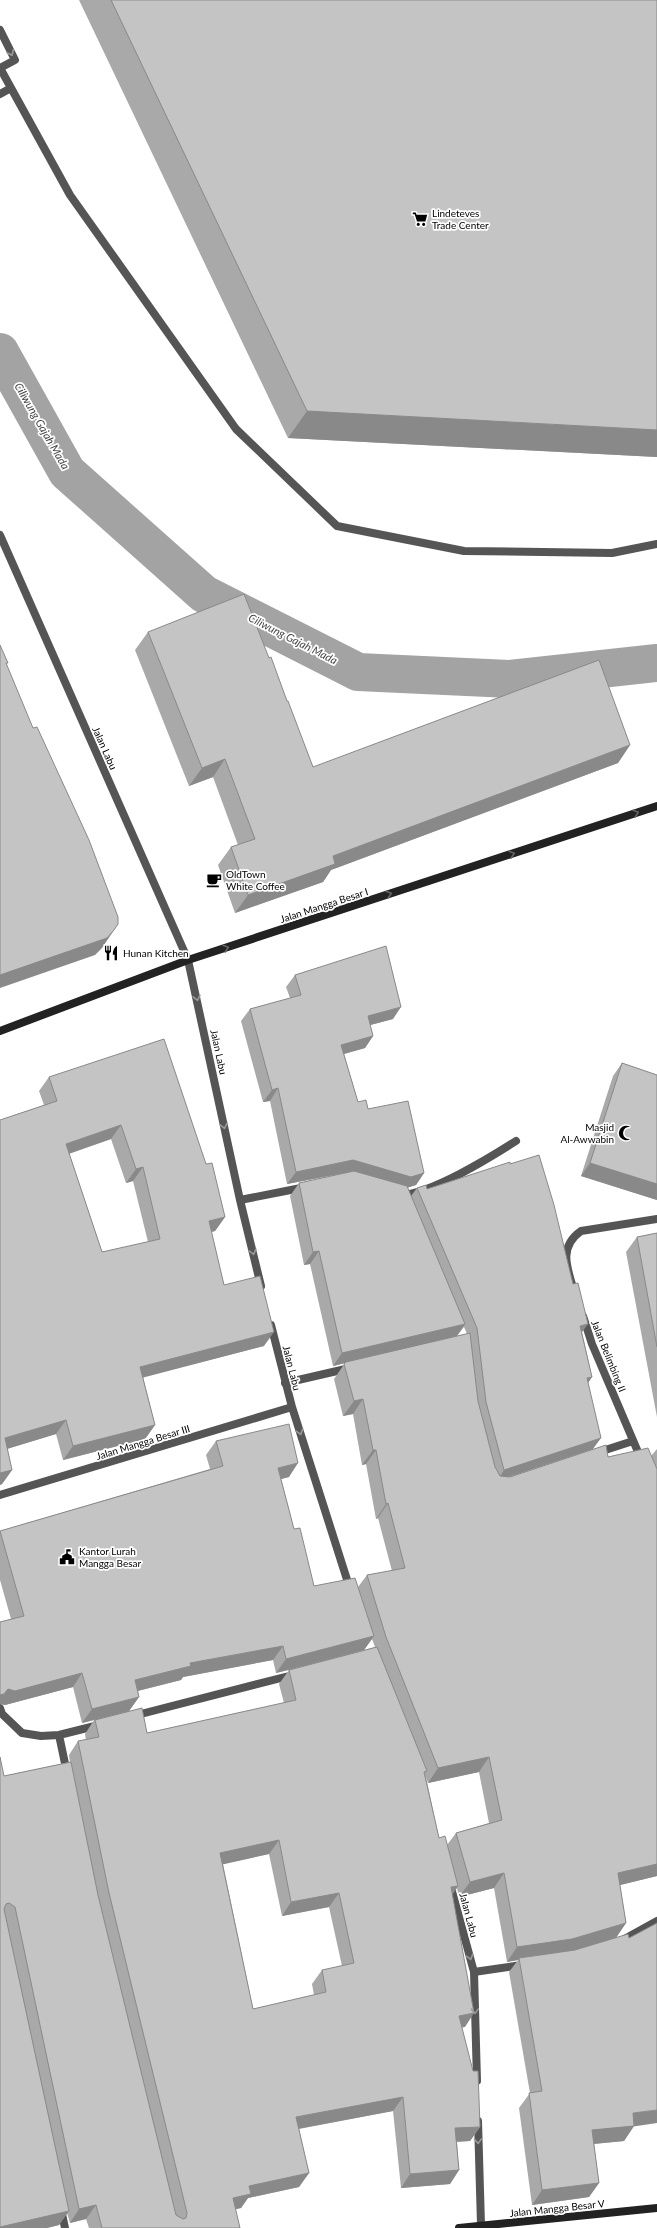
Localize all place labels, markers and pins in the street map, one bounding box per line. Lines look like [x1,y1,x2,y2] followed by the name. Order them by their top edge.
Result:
[432,207,489,231] place label: Lindeteves Trade Center
[411,210,429,228] supermarket icon: Lindeteves Trade Center
[226,868,285,892] place label: OldTown White Coffee
[205,871,223,889] cafe icon: OldTown White Coffee
[102,944,120,962] restaurant icon: Hunan Kitchen
[123,947,189,959] place label: Hunan Kitchen
[560,1121,614,1145] place label: Masjid Al-Awwabin
[617,1124,635,1142] mosque icon: Masjid Al-Awwabin
[79,1545,142,1569] place label: Kantor Lurah Mangga Besar
[58,1548,76,1566] public building icon: Kantor Lurah Mangga Besar

